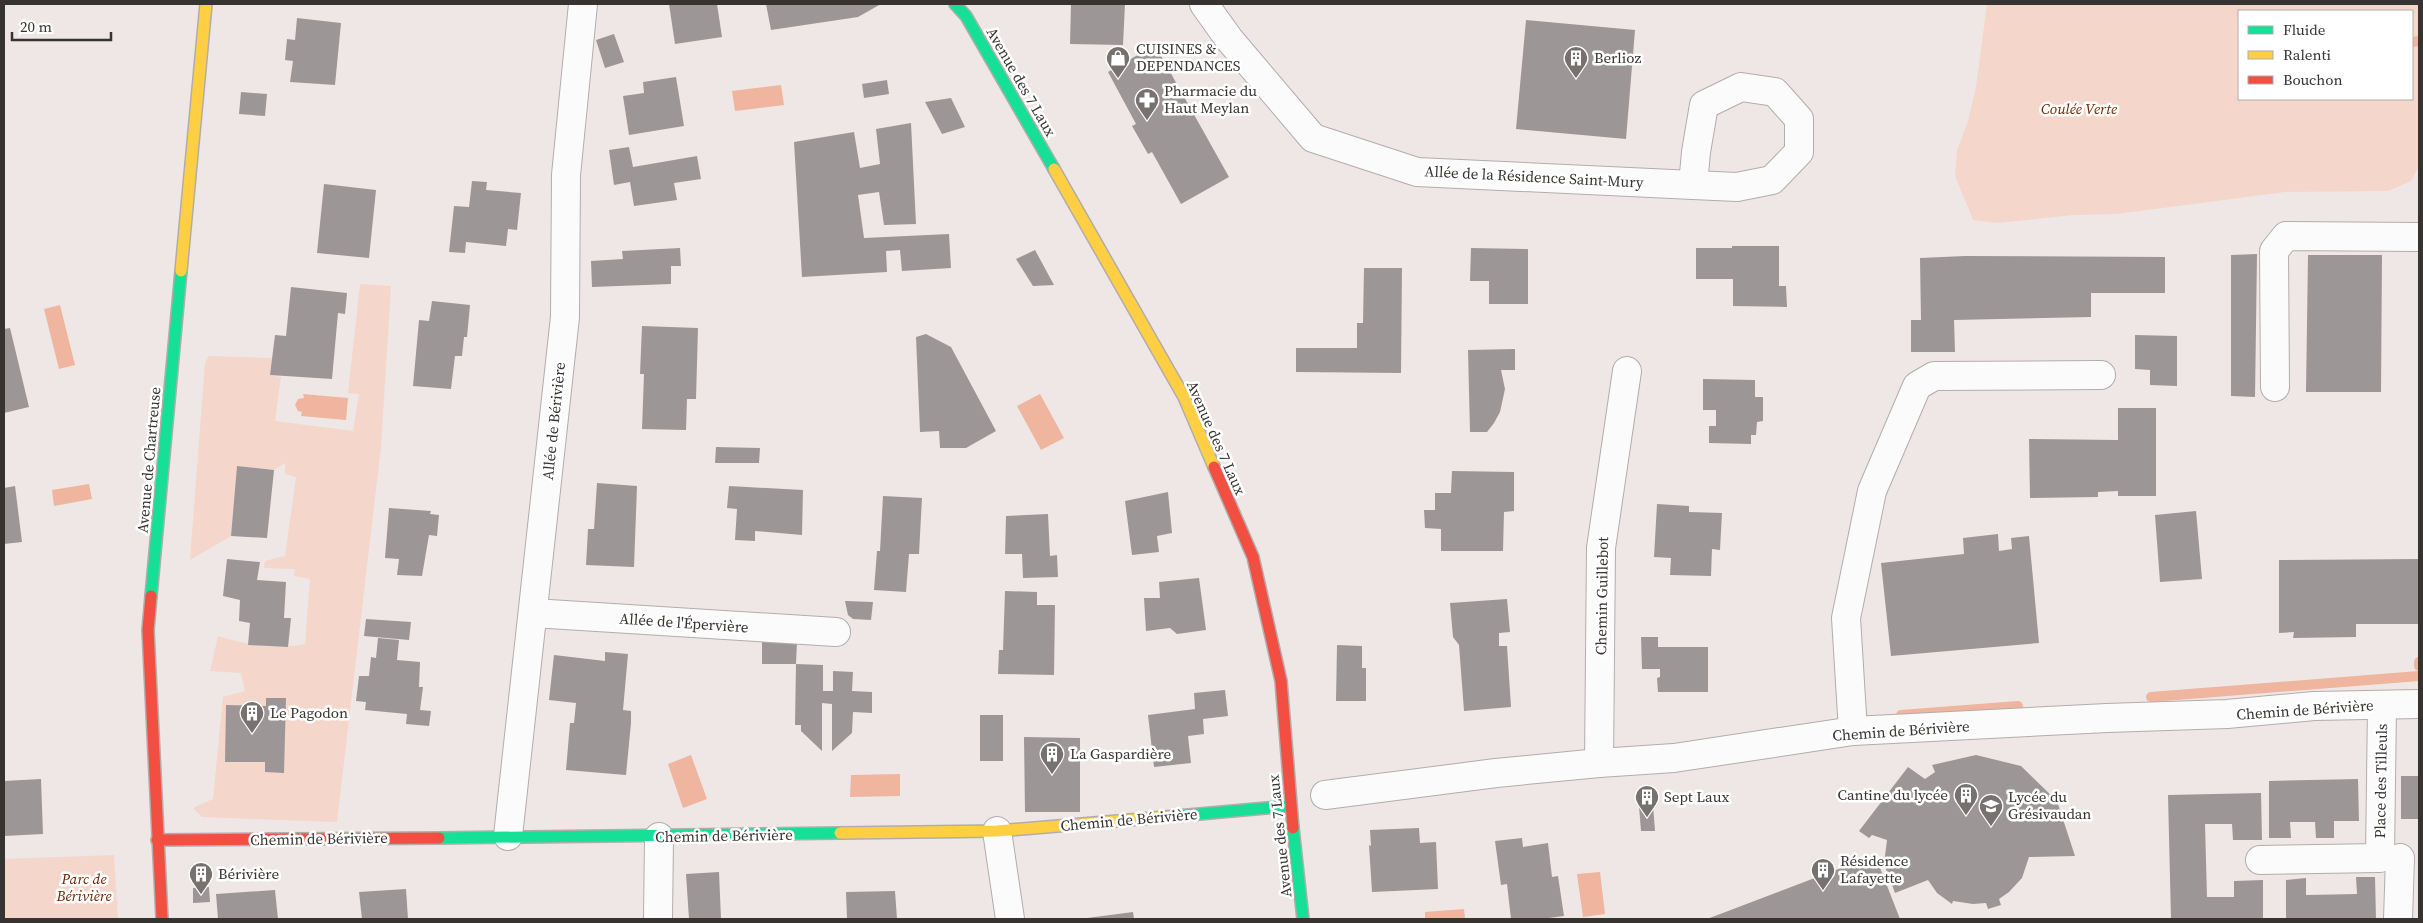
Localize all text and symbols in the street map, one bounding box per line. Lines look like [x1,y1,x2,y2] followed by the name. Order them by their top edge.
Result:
[12,10,111,42] scale bar
[2238,10,2413,100] legend
[20,16,52,37] text: 20 m
[2283,19,2326,40] text: Fluide
[982,23,1061,140] street label: Avenue des 7 Laux
[1136,38,1241,76] place label: CUISINES & DEPENDANCES
[2283,44,2331,65] text: Ralenti
[1105,45,1131,79] shop icon: CUISINES & DEPENDANCES
[1563,45,1589,79] building icon: Berlioz
[1594,47,1641,68] place label: Berlioz
[2283,69,2343,90] text: Bouchon
[1164,80,1257,118] place label: Pharmacie du Haut Meylan
[1134,87,1160,121] pharmacy icon: Pharmacie du Haut Meylan
[2041,98,2117,119] park label: Coulée Verte
[1424,160,1644,193] street label: Allée de la Résidence Saint-Mury
[537,361,570,481] street label: Allée de Bérivière
[1182,377,1251,498] street label: Avenue des 7 Laux
[132,386,165,534] street label: Avenue de Chartreuse
[1590,537,1613,655] street label: Chemin Guillebot
[619,608,750,638] street label: Allée de l'Épervière
[2236,694,2375,725] street label: Chemin de Bérivière
[239,700,265,734] building icon: Le Pagodon
[270,702,348,723] place label: Le Pagodon
[1832,715,1971,746] street label: Chemin de Bérivière
[2369,723,2392,839] street label: Place des Tilleuls
[1039,741,1065,775] building icon: La Gaspardière
[1070,743,1172,764] place label: La Gaspardière
[1263,774,1296,898] street label: Avenue des 7 Laux
[1953,782,1979,816] building icon: Cantine du lycée
[1634,784,1660,818] building icon: Sept Laux
[1837,784,1948,805] place label: Cantine du lycée
[1664,786,1729,807] place label: Sept Laux
[2008,786,2091,824] place label: Lycée du Grésivaudan
[1978,793,2004,827] school or university icon: Lycée du Grésivaudan
[1060,803,1199,836] street label: Chemin de Bérivière
[655,824,793,847] street label: Chemin de Bérivière
[250,827,388,850] street label: Chemin de Bérivière
[1840,850,1909,888] place label: Résidence Lafayette
[1810,857,1836,891] building icon: Résidence Lafayette
[188,861,214,895] building icon: Bérivière
[218,863,280,884] place label: Bérivière
[55,868,112,906] park label: Parc de Bérivière

